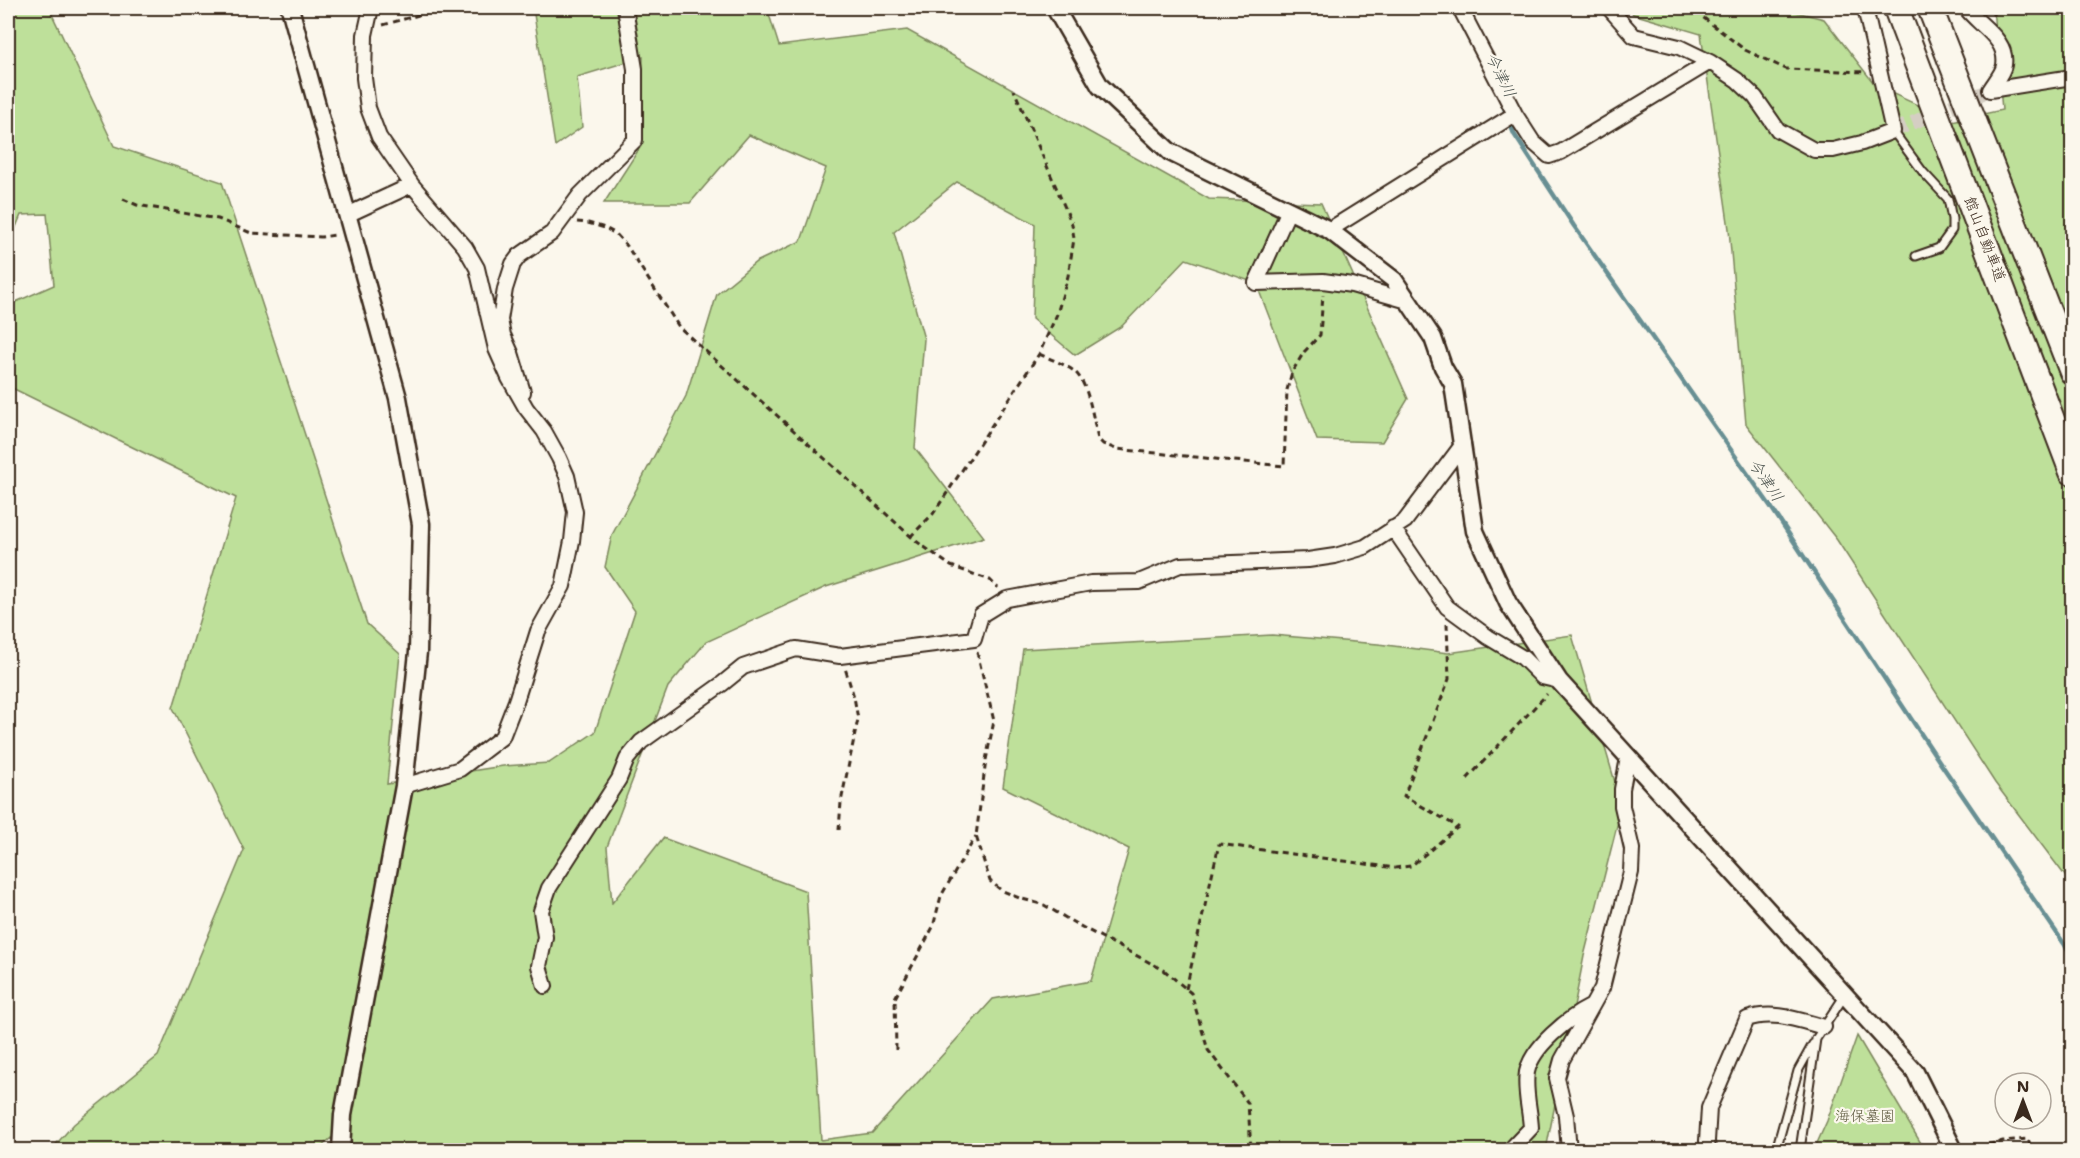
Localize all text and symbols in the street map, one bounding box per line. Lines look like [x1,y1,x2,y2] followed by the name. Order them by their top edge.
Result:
[1481,49,1521,101] water label: 今津川
[1960,193,2010,285] street label: 館山自動車道
[1744,454,1788,506] water label: 今津川
[1993,1071,2053,1131] north arrow
[2017,1076,2029,1097] text: N
[1835,1106,1895,1126] park label: 海保墓園

